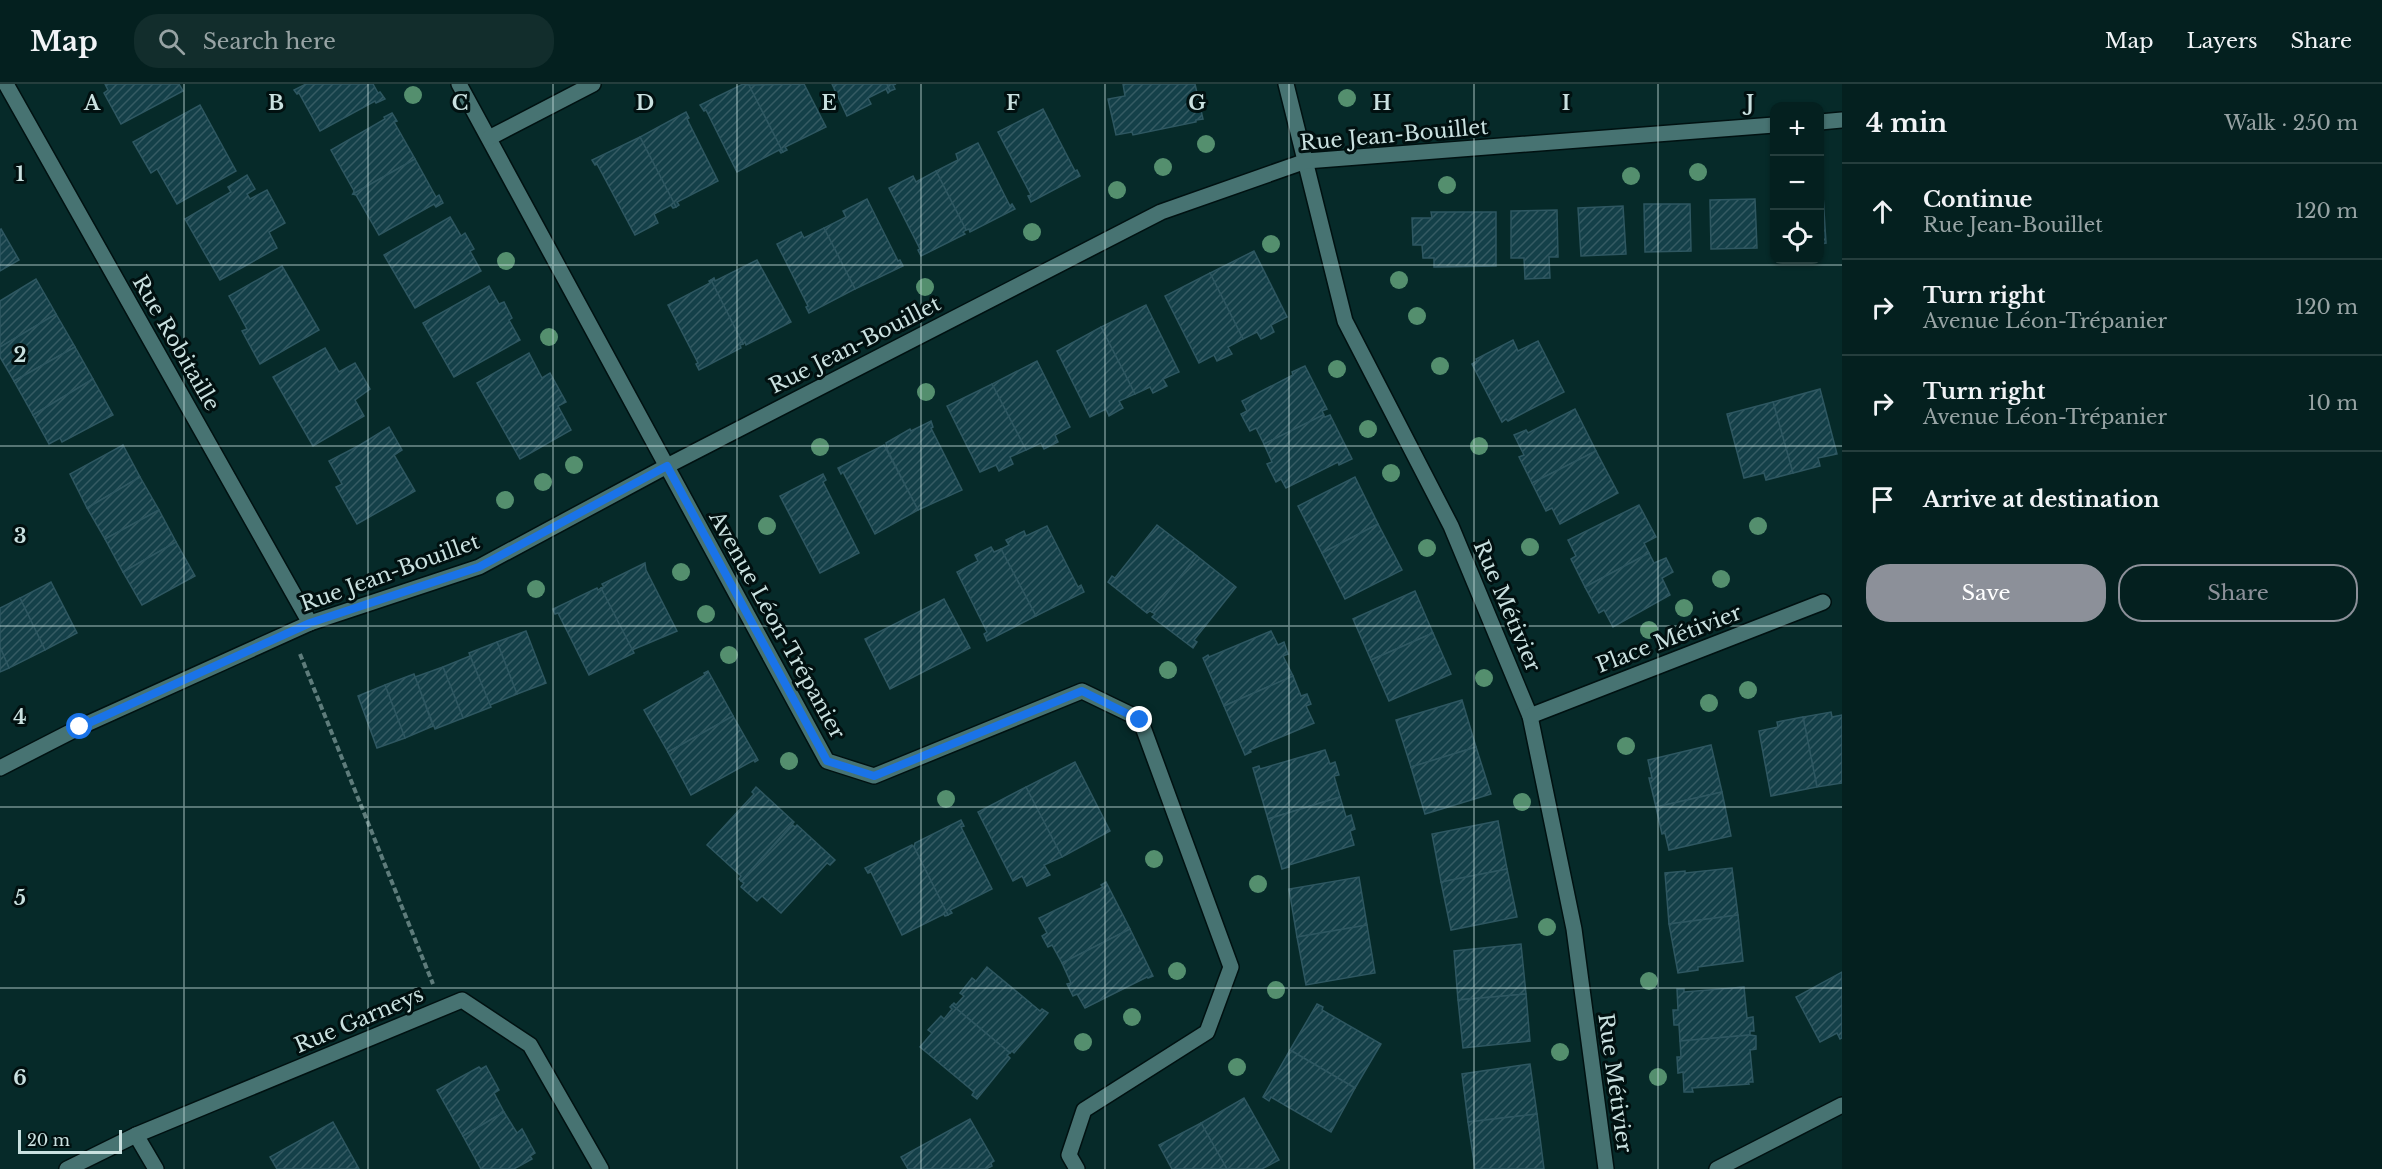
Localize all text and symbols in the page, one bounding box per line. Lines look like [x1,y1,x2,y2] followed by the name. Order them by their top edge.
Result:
[134,14,554,68] search box
[30,24,98,59] text: Map
[155,25,188,58] icon: search
[203,28,336,55] text: Search here
[2105,28,2154,54] text: Map
[2187,28,2258,54] text: Layers
[2291,28,2352,54] text: Share
[83,91,101,115] text: A
[268,91,284,115] text: B
[452,91,468,115] text: C
[636,91,654,115] text: D
[821,91,837,115] text: E
[1006,91,1020,115] text: F
[1188,91,1206,115] text: G
[1373,91,1392,115] text: H
[1562,91,1570,115] text: I
[1742,91,1754,115] text: J
[1770,102,1824,264] map controls
[1770,102,1824,156] button: +
[1866,107,1947,139] text: 4 min
[2224,111,2358,135] text: Walk · 250 m
[1299,114,1489,156] street label: Rue Jean-Bouillet
[1770,156,1824,210] button: −
[16,162,25,186] text: 1
[1923,186,2032,213] text: Continue
[1866,195,1899,228] icon: ahead
[2295,199,2358,223] text: 120 m
[1770,210,1824,264] button: locate
[1923,213,2103,237] text: Rue Jean-Bouillet
[127,271,225,415] street label: Rue Robitaille
[1923,282,2045,309] text: Turn right
[765,291,945,399] street label: Rue Jean-Bouillet
[1866,291,1899,324] icon: right
[2295,295,2358,319] text: 120 m
[1923,309,2167,333] text: Avenue Léon-Trépanier
[13,343,27,367] text: 2
[1923,378,2045,405] text: Turn right
[1866,387,1899,420] icon: right
[2308,391,2358,415] text: 10 m
[1923,405,2167,429] text: Avenue Léon-Trépanier
[1866,483,1899,516] icon: arrive
[1923,486,2160,513] text: Arrive at destination
[703,506,850,743] street label: Avenue Léon-Trépanier
[14,524,26,548] text: 3
[297,528,483,617] street label: Rue Jean-Bouillet
[1468,536,1546,676] street label: Rue Métivier
[1866,564,2106,622] button: Save
[2118,564,2358,622] button: Share
[1593,599,1745,679] street label: Place Métivier
[13,705,27,729] text: 4
[1126,706,1152,732] route end
[66,713,92,739] route start
[14,886,26,910] text: 5
[291,981,427,1059] street label: Rue Garneys
[1592,1012,1638,1154] street label: Rue Métivier
[13,1066,27,1090] text: 6
[18,1127,122,1154] scale bar
[27,1130,70,1150] text: 20 m

